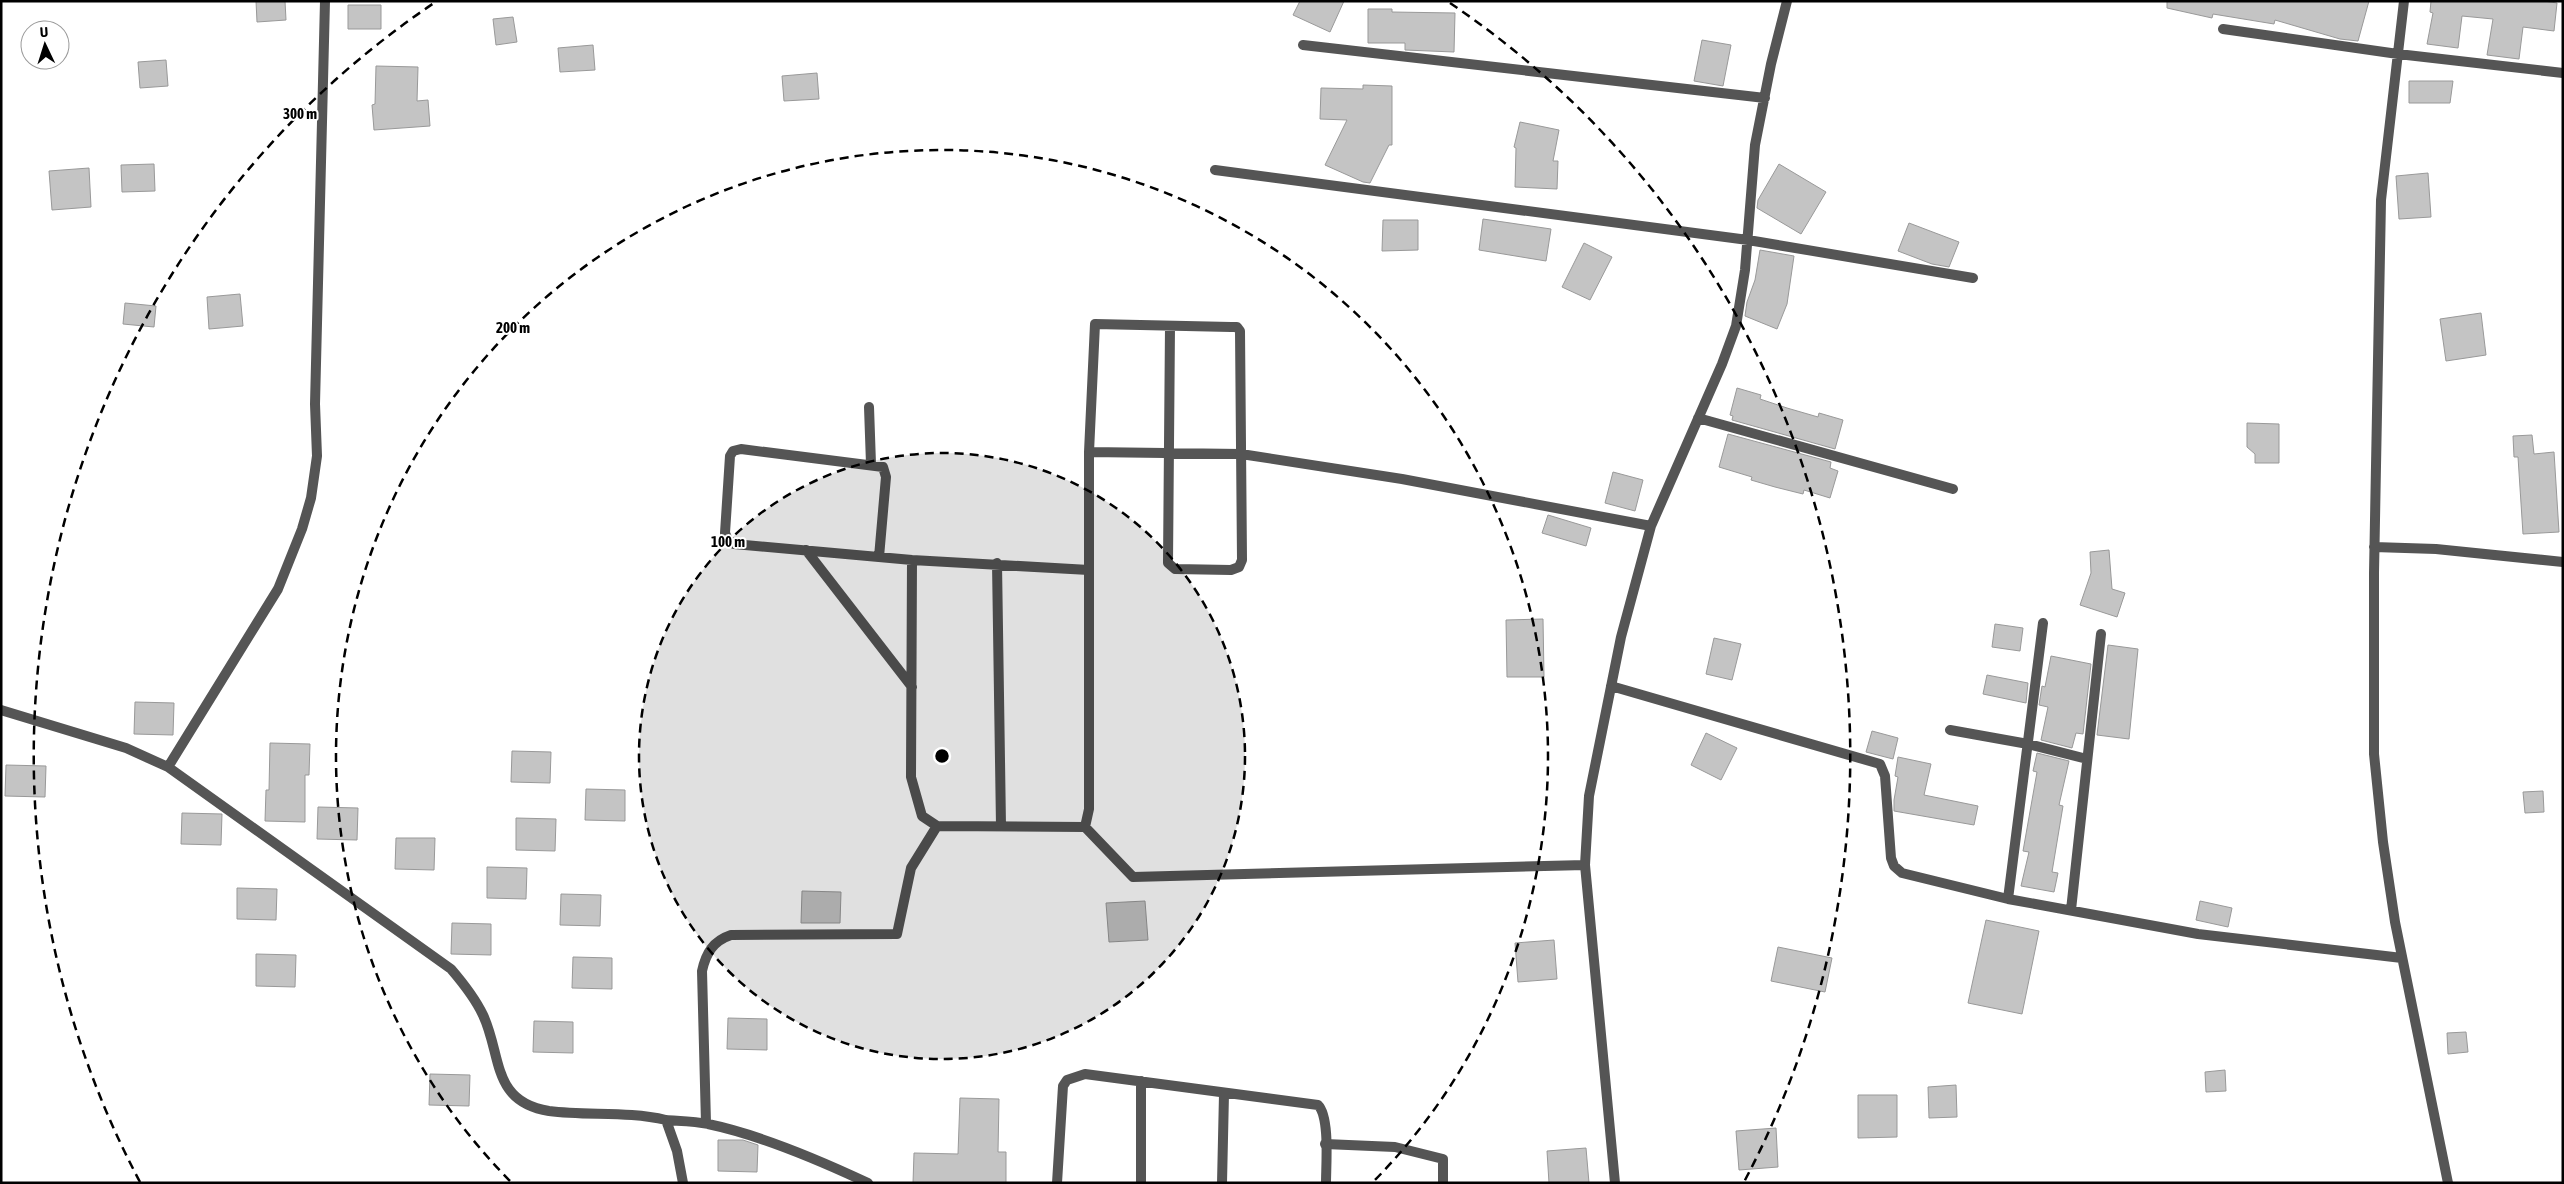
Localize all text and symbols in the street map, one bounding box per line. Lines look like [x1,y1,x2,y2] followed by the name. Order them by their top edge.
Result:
[20,20,70,70] north arrow
[39,24,49,40] text: U
[283,105,317,122] text: 300 m
[496,319,530,336] text: 200 m
[711,533,745,550] text: 100 m
[933,747,951,765] centre of rings

